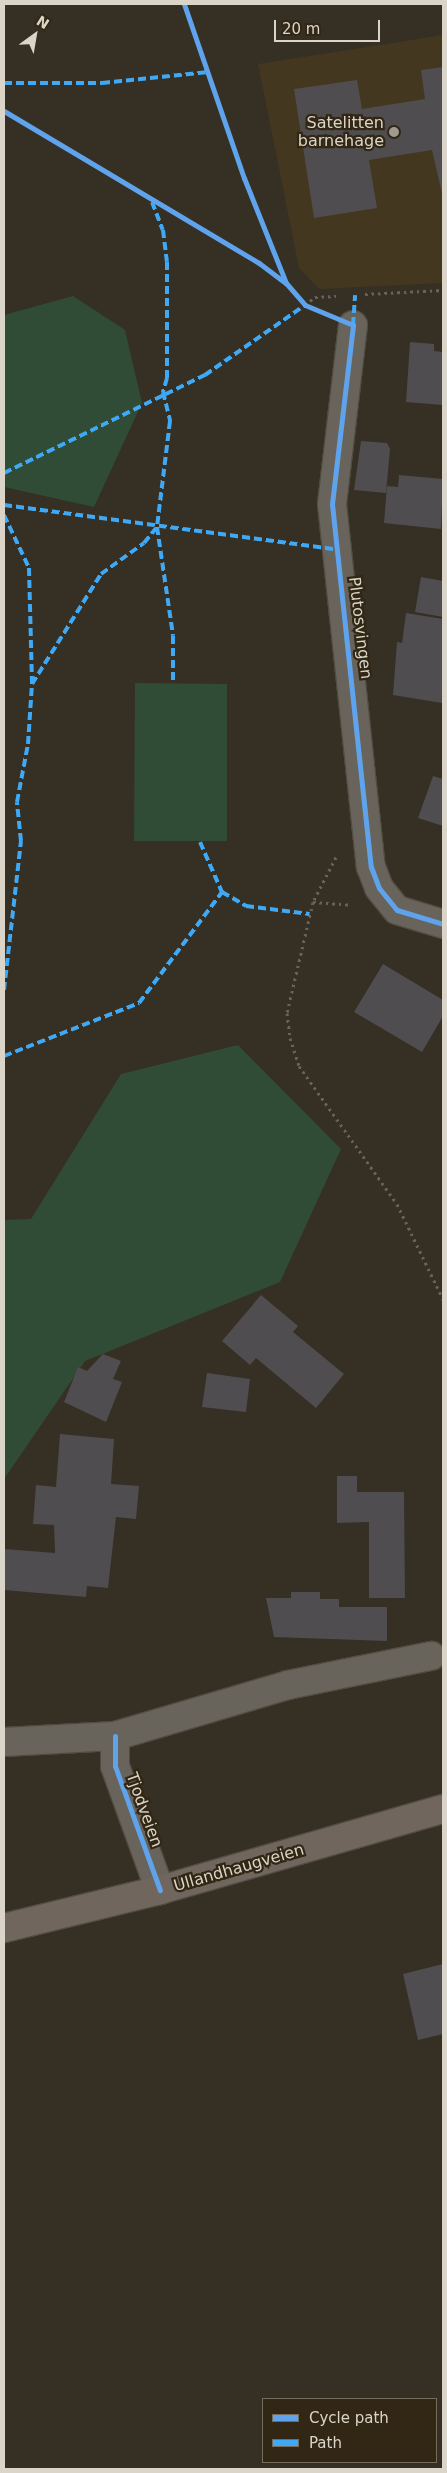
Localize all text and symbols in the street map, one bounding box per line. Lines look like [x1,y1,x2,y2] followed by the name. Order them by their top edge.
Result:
[10,10,60,60] north arrow
[277,10,383,42] scale bar
[34,12,52,32] text: N
[282,20,320,38] text: 20 m
[298,113,384,151] place label: Satelitten barnehage
[388,126,400,138] marker: Satelitten barnehage
[344,576,376,680] street label: Plutosvingen
[122,1770,166,1850] street label: Tjodveien
[172,1840,306,1896] street label: Ullandhaugveien
[262,2398,437,2463] legend
[309,2409,389,2427] text: Cycle path
[309,2434,342,2452] text: Path

